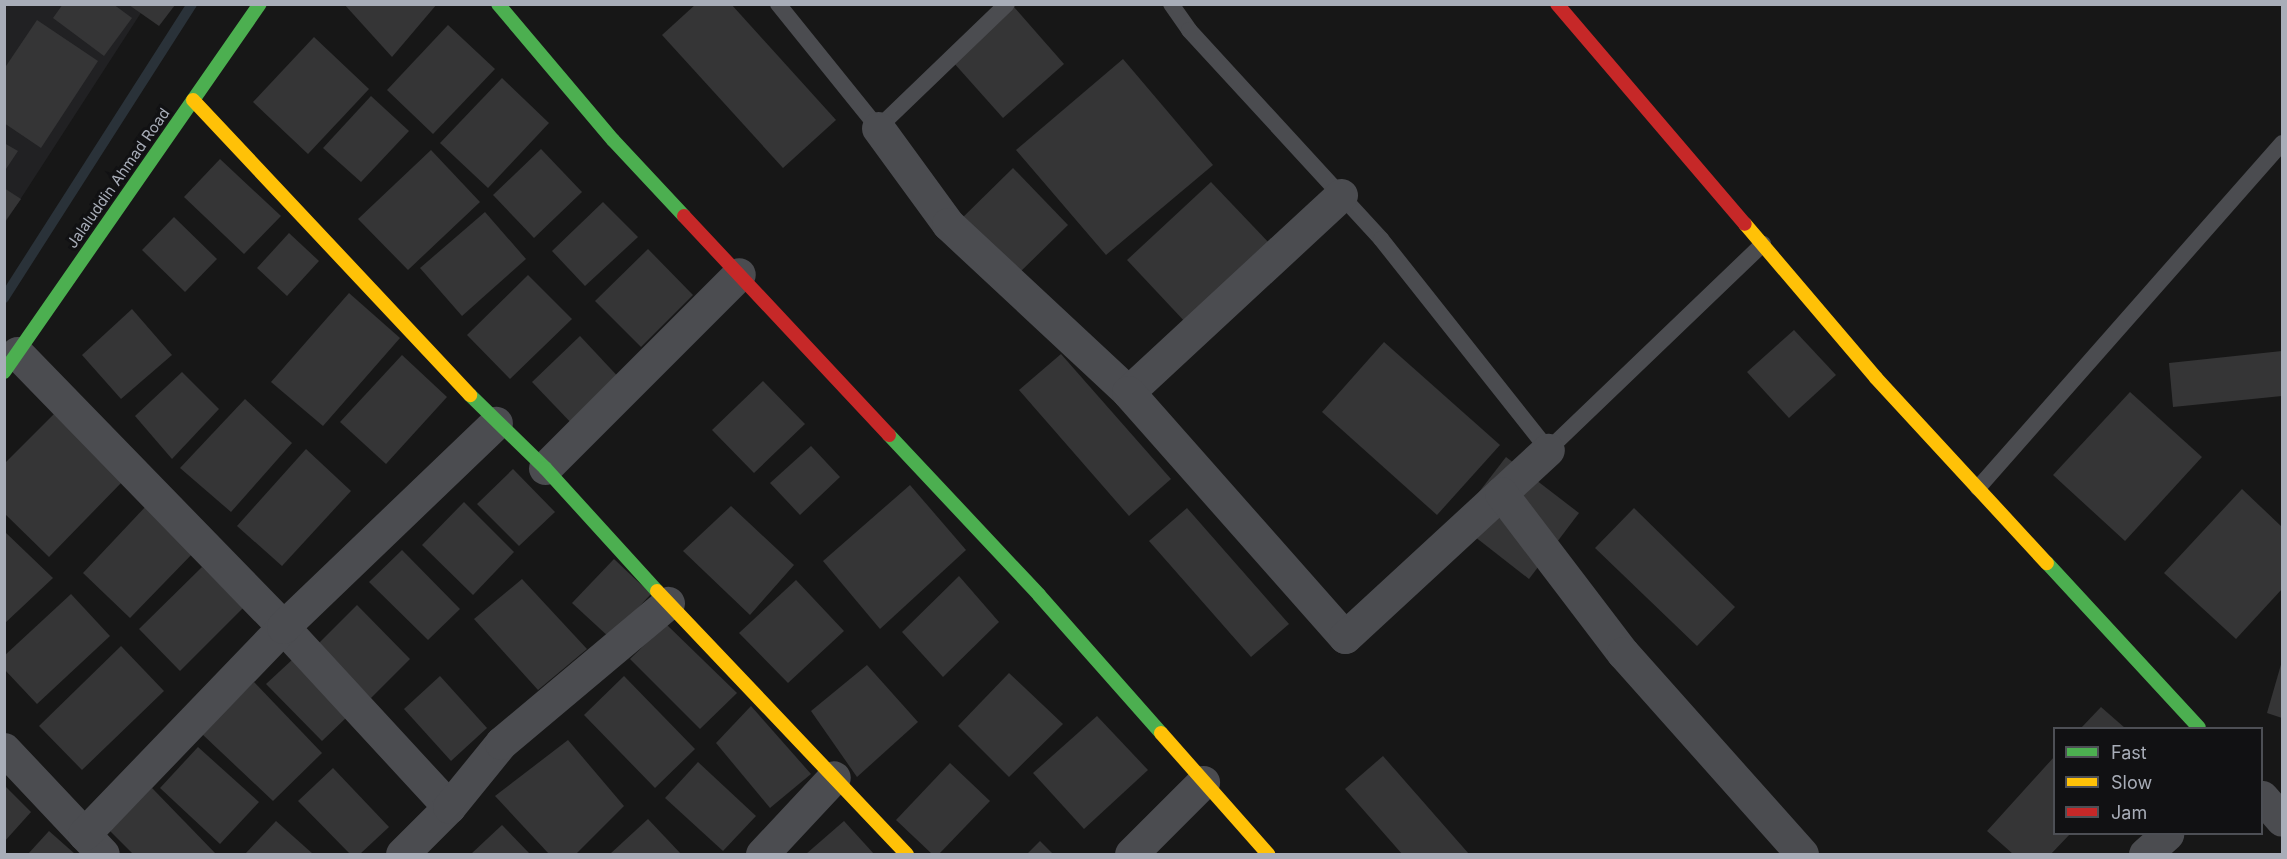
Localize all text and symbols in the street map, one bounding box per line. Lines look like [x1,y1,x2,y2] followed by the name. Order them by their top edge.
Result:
[63,104,173,252] street label: Jalaluddin Ahmad Road
[2053,727,2263,835] legend
[2111,742,2147,763] text: Fast
[2111,772,2152,793] text: Slow
[2111,802,2147,823] text: Jam

